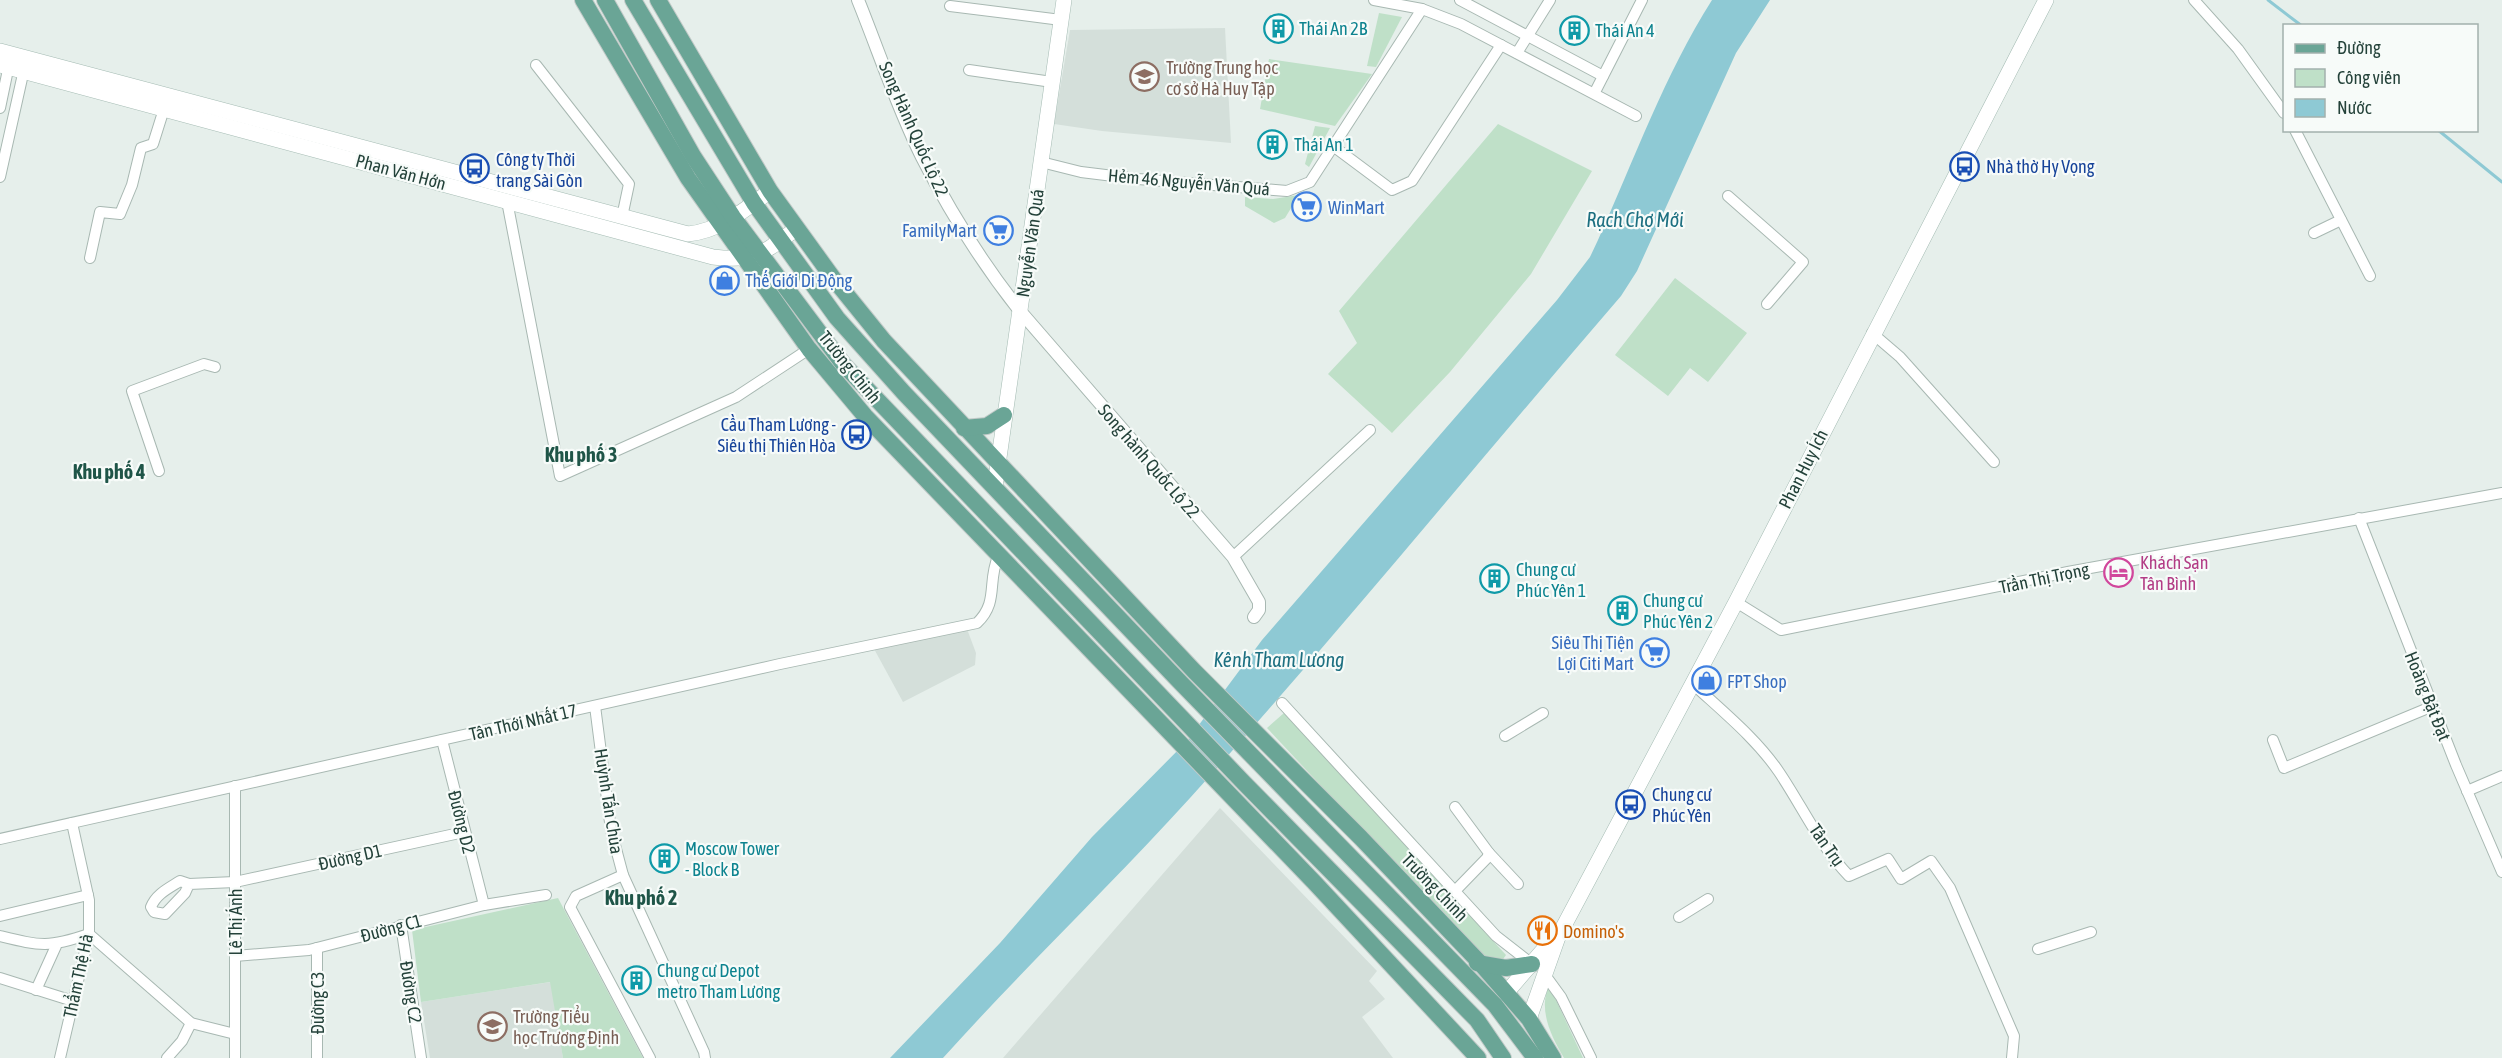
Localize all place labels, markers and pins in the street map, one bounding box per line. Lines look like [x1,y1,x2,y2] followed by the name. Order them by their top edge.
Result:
[1262,12,1294,44] building icon: Thái An 2B
[1558,14,1590,46] building icon: Thái An 4
[1299,18,1368,39] place label: Thái An 2B
[1595,20,1655,41] place label: Thái An 4
[1166,57,1278,99] place label: Trường Trung học cơ sở Hà Huy Tập
[1129,61,1161,93] school or university icon: Trường Trung học cơ sở Hà Huy Tập
[1257,128,1289,160] building icon: Thái An 1
[1294,134,1354,155] place label: Thái An 1
[496,149,583,191] place label: Công ty Thời trang Sài Gòn
[1949,150,1981,182] bus stop icon: Nhà thờ Hy Vọng
[459,153,491,185] bus stop icon: Công ty Thời trang Sài Gòn
[1986,156,2095,177] place label: Nhà thờ Hy Vọng
[1291,191,1323,223] supermarket icon: WinMart
[1328,197,1385,218] place label: WinMart
[982,214,1014,246] supermarket icon: FamilyMart
[902,220,977,241] place label: FamilyMart
[708,264,740,296] shop icon: Thế Giới Di Động
[745,269,853,291] place label: Thế Giới Di Động
[717,413,836,456] place label: Cầu Tham Lương - Siêu thị Thiên Hòa
[841,418,873,450] bus stop icon: Cầu Tham Lương - Siêu thị Thiên Hòa
[2140,552,2208,594] place label: Khách Sạn Tân Bình
[2103,556,2135,588] hotel icon: Khách Sạn Tân Bình
[1516,559,1586,601] place label: Chung cư Phúc Yên 1
[1479,563,1511,595] building icon: Chung cư Phúc Yên 1
[1643,590,1713,632] place label: Chung cư Phúc Yên 2
[1606,594,1638,626] building icon: Chung cư Phúc Yên 2
[1552,632,1634,674] place label: Siêu Thị Tiện Lợi Citi Mart
[1639,636,1671,668] supermarket icon: Siêu Thị Tiện Lợi Citi Mart
[1690,665,1722,697] shop icon: FPT Shop
[1727,671,1787,692] place label: FPT Shop
[1652,784,1712,826] place label: Chung cư Phúc Yên
[1615,788,1647,820] bus stop icon: Chung cư Phúc Yên
[685,838,780,880] place label: Moscow Tower - Block B
[648,842,680,874] building icon: Moscow Tower - Block B
[1526,915,1558,947] restaurant icon: Domino's
[1563,921,1624,942] place label: Domino's
[657,960,780,1002] place label: Chung cư Depot metro Tham Lương
[620,964,652,996] building icon: Chung cư Depot metro Tham Lương
[513,1005,619,1048] place label: Trường Tiểu học Trương Định
[476,1010,508,1042] school or university icon: Trường Tiểu học Trương Định

